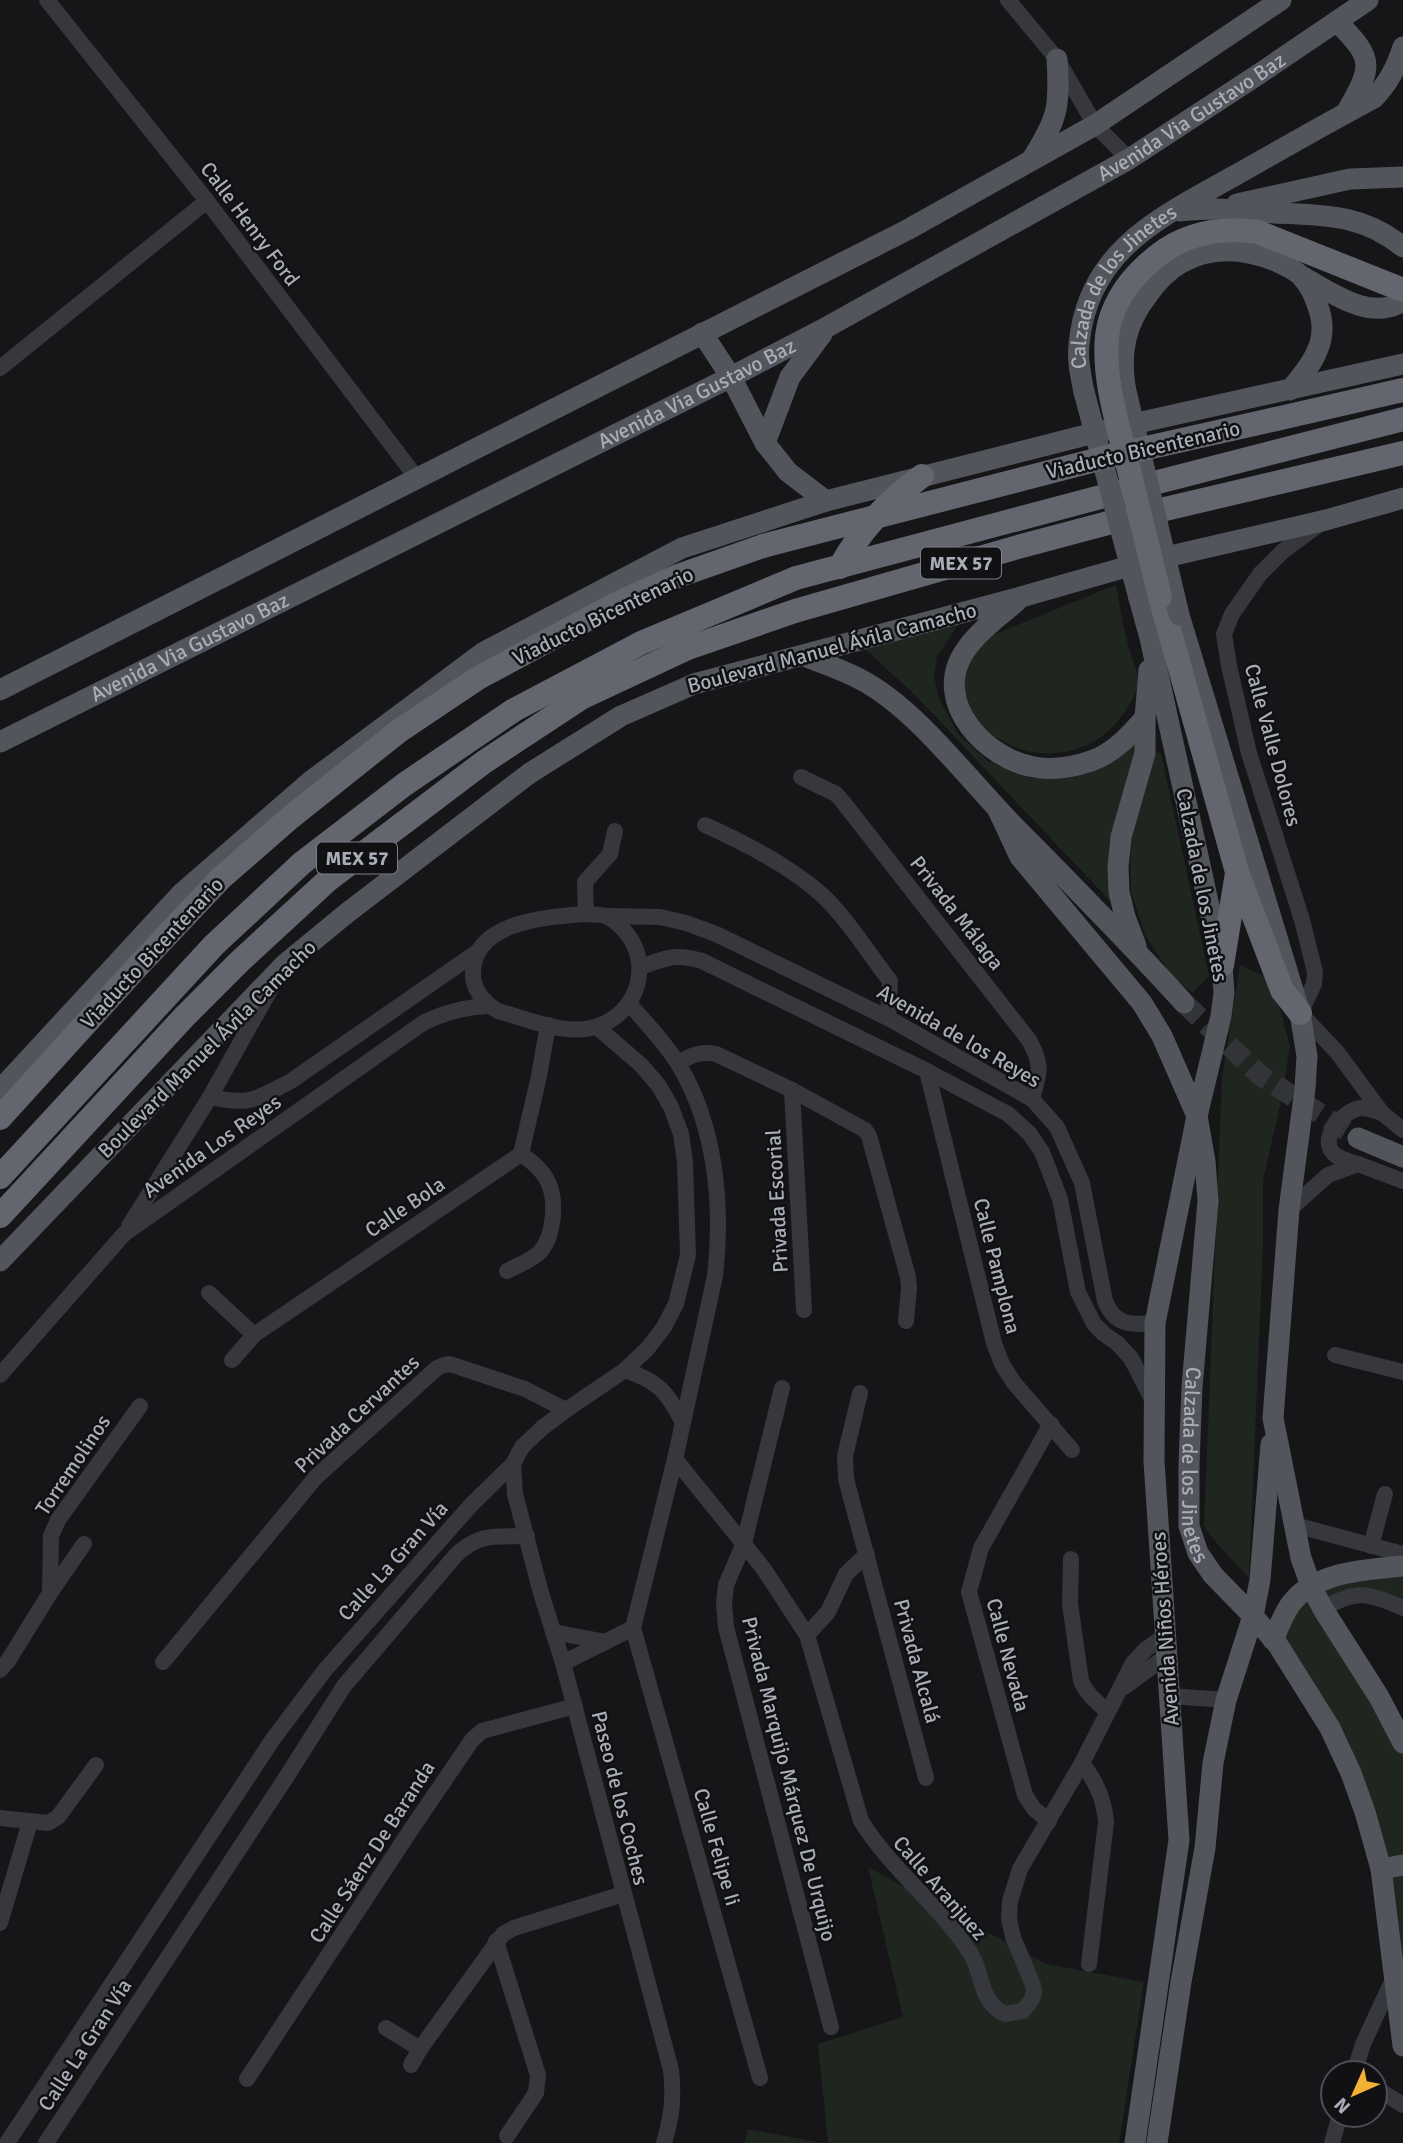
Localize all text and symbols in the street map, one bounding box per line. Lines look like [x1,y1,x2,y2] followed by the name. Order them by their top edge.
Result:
[1093,47,1290,187] street label: Avenida Via Gustavo Baz
[195,157,305,291] street label: Calle Henry Ford
[1065,199,1181,370] street label: Calzada de los Jinetes
[593,333,800,454] street label: Avenida Via Gustavo Baz
[1044,415,1242,485] street label: Viaducto Bicentenario
[921,548,1001,578] road number: MEX 57
[508,561,698,671] street label: Viaducto Bicentenario
[86,587,293,708] street label: Avenida Via Gustavo Baz
[685,597,979,699] street label: Boulevard Manuel Ávila Camacho
[1239,661,1307,829] street label: Calle Valle Dolores
[1170,786,1234,984] street label: Calzada de los Jinetes
[317,842,397,874] road number: MEX 57
[904,851,1010,975] street label: Privada Málaga
[75,872,229,1034] street label: Viaducto Bicentenario
[92,934,322,1164] street label: Boulevard Manuel Ávila Camacho
[873,979,1045,1093] street label: Avenida de los Reyes
[138,1089,286,1203] street label: Avenida Los Reyes
[760,1128,794,1274] street label: Privada Escorial
[360,1171,450,1243] street label: Calle Bola
[968,1195,1026,1337] street label: Calle Pamplona
[289,1349,425,1479] street label: Privada Cervantes
[1176,1366,1214,1568] street label: Calzada de los Jinetes
[30,1410,116,1520] street label: Torremolinos
[332,1496,454,1626] street label: Calle La Gran Vía
[1145,1531,1185,1727] street label: Avenida Niños Héroes
[980,1595,1036,1715] street label: Calle Nevada
[888,1596,946,1726] street label: Privada Alcalá
[736,1614,842,1944] street label: Privada Marquijo Márquez De Urquijo
[586,1708,654,1888] street label: Paseo de los Coches
[303,1756,441,1948] street label: Calle Sáenz De Baranda
[688,1785,746,1909] street label: Calle Felipe Ii
[888,1830,992,1946] street label: Calle Aranjuez
[33,1974,137,2116] street label: Calle La Gran Vía
[1319,2059,1389,2129] north arrow
[1330,2092,1356,2118] text: N

